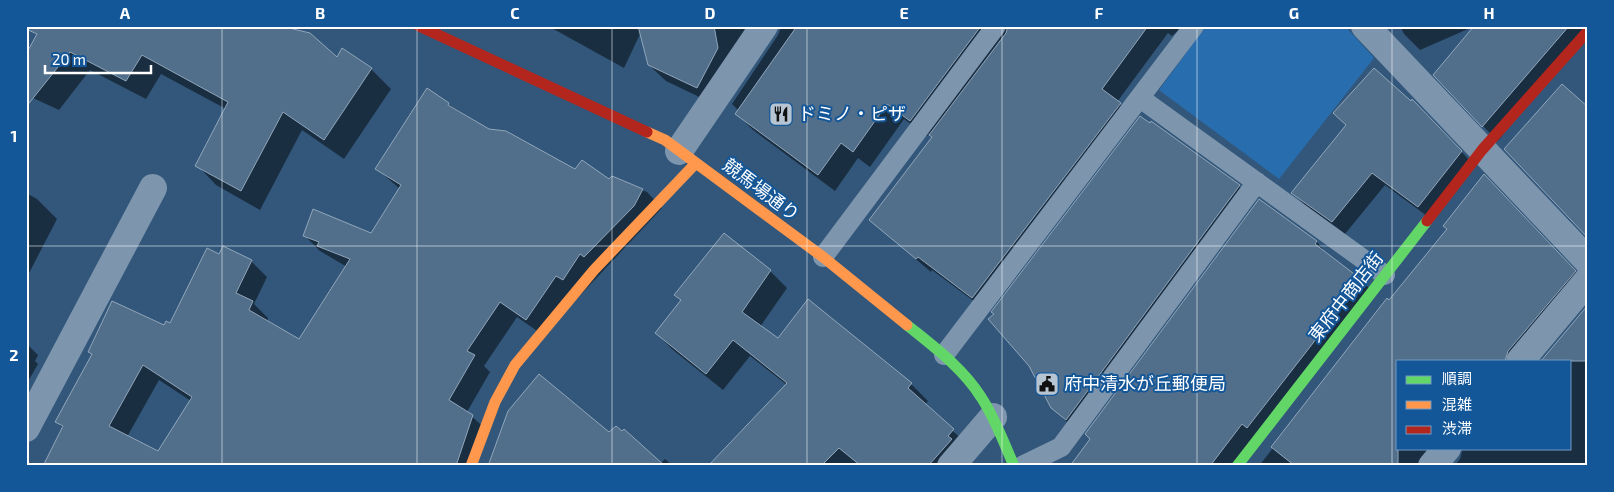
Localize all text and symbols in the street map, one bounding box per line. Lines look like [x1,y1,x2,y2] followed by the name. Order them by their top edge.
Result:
[120,3,131,22] text: A
[315,3,325,22] text: B
[510,3,520,22] text: C
[705,3,716,22] text: D
[899,3,909,22] text: E
[1095,3,1104,22] text: F
[1289,3,1299,22] text: G
[1483,3,1495,22] text: H
[45,42,151,74] scale bar
[52,50,86,68] text: 20 m
[768,101,794,127] restaurant icon: ドミノ・ピザ
[798,102,906,124] place label: ドミノ・ピザ
[11,126,17,145] text: 1
[719,153,804,225] street label: 競馬場通り
[1303,247,1387,346] street label: 東府中商店街
[9,345,19,364] text: 2
[1396,360,1572,450] legend
[1442,369,1472,387] text: 順調
[1034,371,1060,397] public building icon: 府中清水が丘郵便局
[1064,372,1226,394] place label: 府中清水が丘郵便局
[1442,395,1472,413] text: 混雑
[1442,419,1472,437] text: 渋滞

